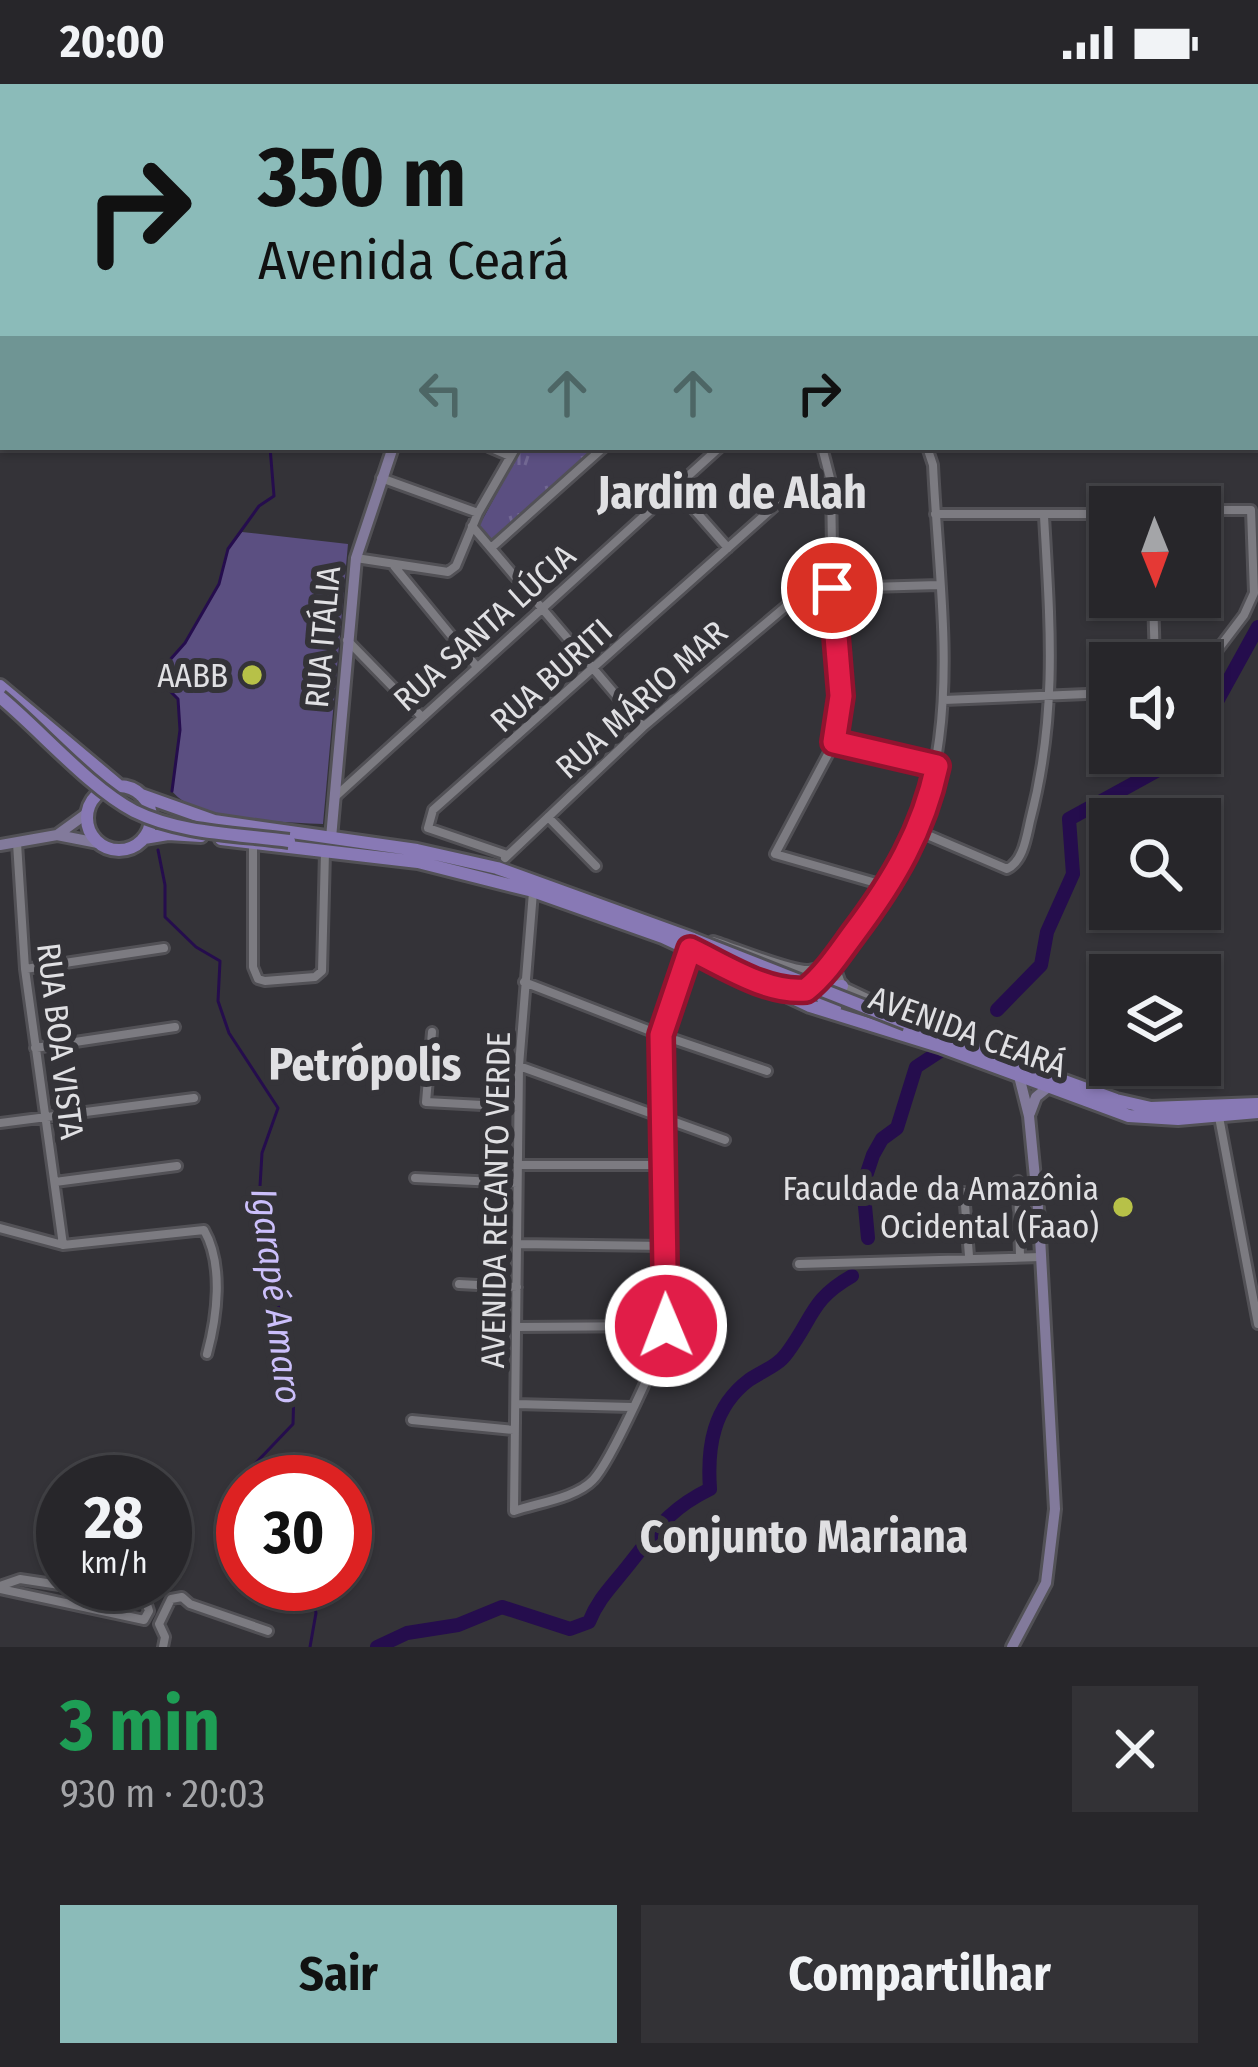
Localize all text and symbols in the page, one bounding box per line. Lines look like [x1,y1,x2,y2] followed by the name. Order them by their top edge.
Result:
[60,15,165,69] text: 20:00
[258,127,466,228] text: 350 m
[60,132,216,288] icon: right
[258,229,570,293] text: Avenida Ceará
[408,360,474,426] icon: left
[534,360,600,426] icon: ahead
[660,360,726,426] icon: ahead
[786,360,852,426] icon: right
[596,466,867,520] district label: Jardim de Alah
[1089,486,1221,618] north arrow
[1089,486,1221,1086] map controls
[386,535,584,720] street label: RUA SANTA LÚCIA
[781,537,883,639] pin
[799,555,865,621] icon: arrive
[297,564,349,710] street label: RUA ITÁLIA
[483,611,621,741] street label: RUA BURITI
[548,612,736,787] street label: RUA MÁRIO MAR
[1089,642,1221,774] button: sound
[157,656,228,696] place label: AABB
[239,662,265,688] marker: AABB
[1089,798,1221,930] button: search
[28,941,92,1142] street label: RUA BOA VISTA
[1089,954,1221,1086] button: layers
[864,978,1072,1086] street label: AVENIDA CEARÁ
[473,1031,519,1369] street label: AVENIDA RECANTO VERDE
[268,1038,462,1092] district label: Petrópolis
[783,1169,1099,1247] place label: Faculdade da Amazônia Ocidental (Faao)
[241,1186,311,1406] water label: Igarapé Amaro
[1110,1194,1136,1220] marker: Faculdade da Amazônia Ocidental (Faao)
[603,1263,729,1389] position arrow
[216,1455,372,1611] speed limit sign: 30
[84,1482,144,1554] text: 28
[640,1510,968,1564] district label: Conjunto Mariana
[81,1545,147,1581] text: km/h
[60,1683,220,1769] text: 3 min
[1072,1686,1198,1812] button: close
[60,1771,265,1817] text: 930 m · 20:03
[60,1905,617,2043] button: Sair
[641,1905,1198,2043] button: Compartilhar

